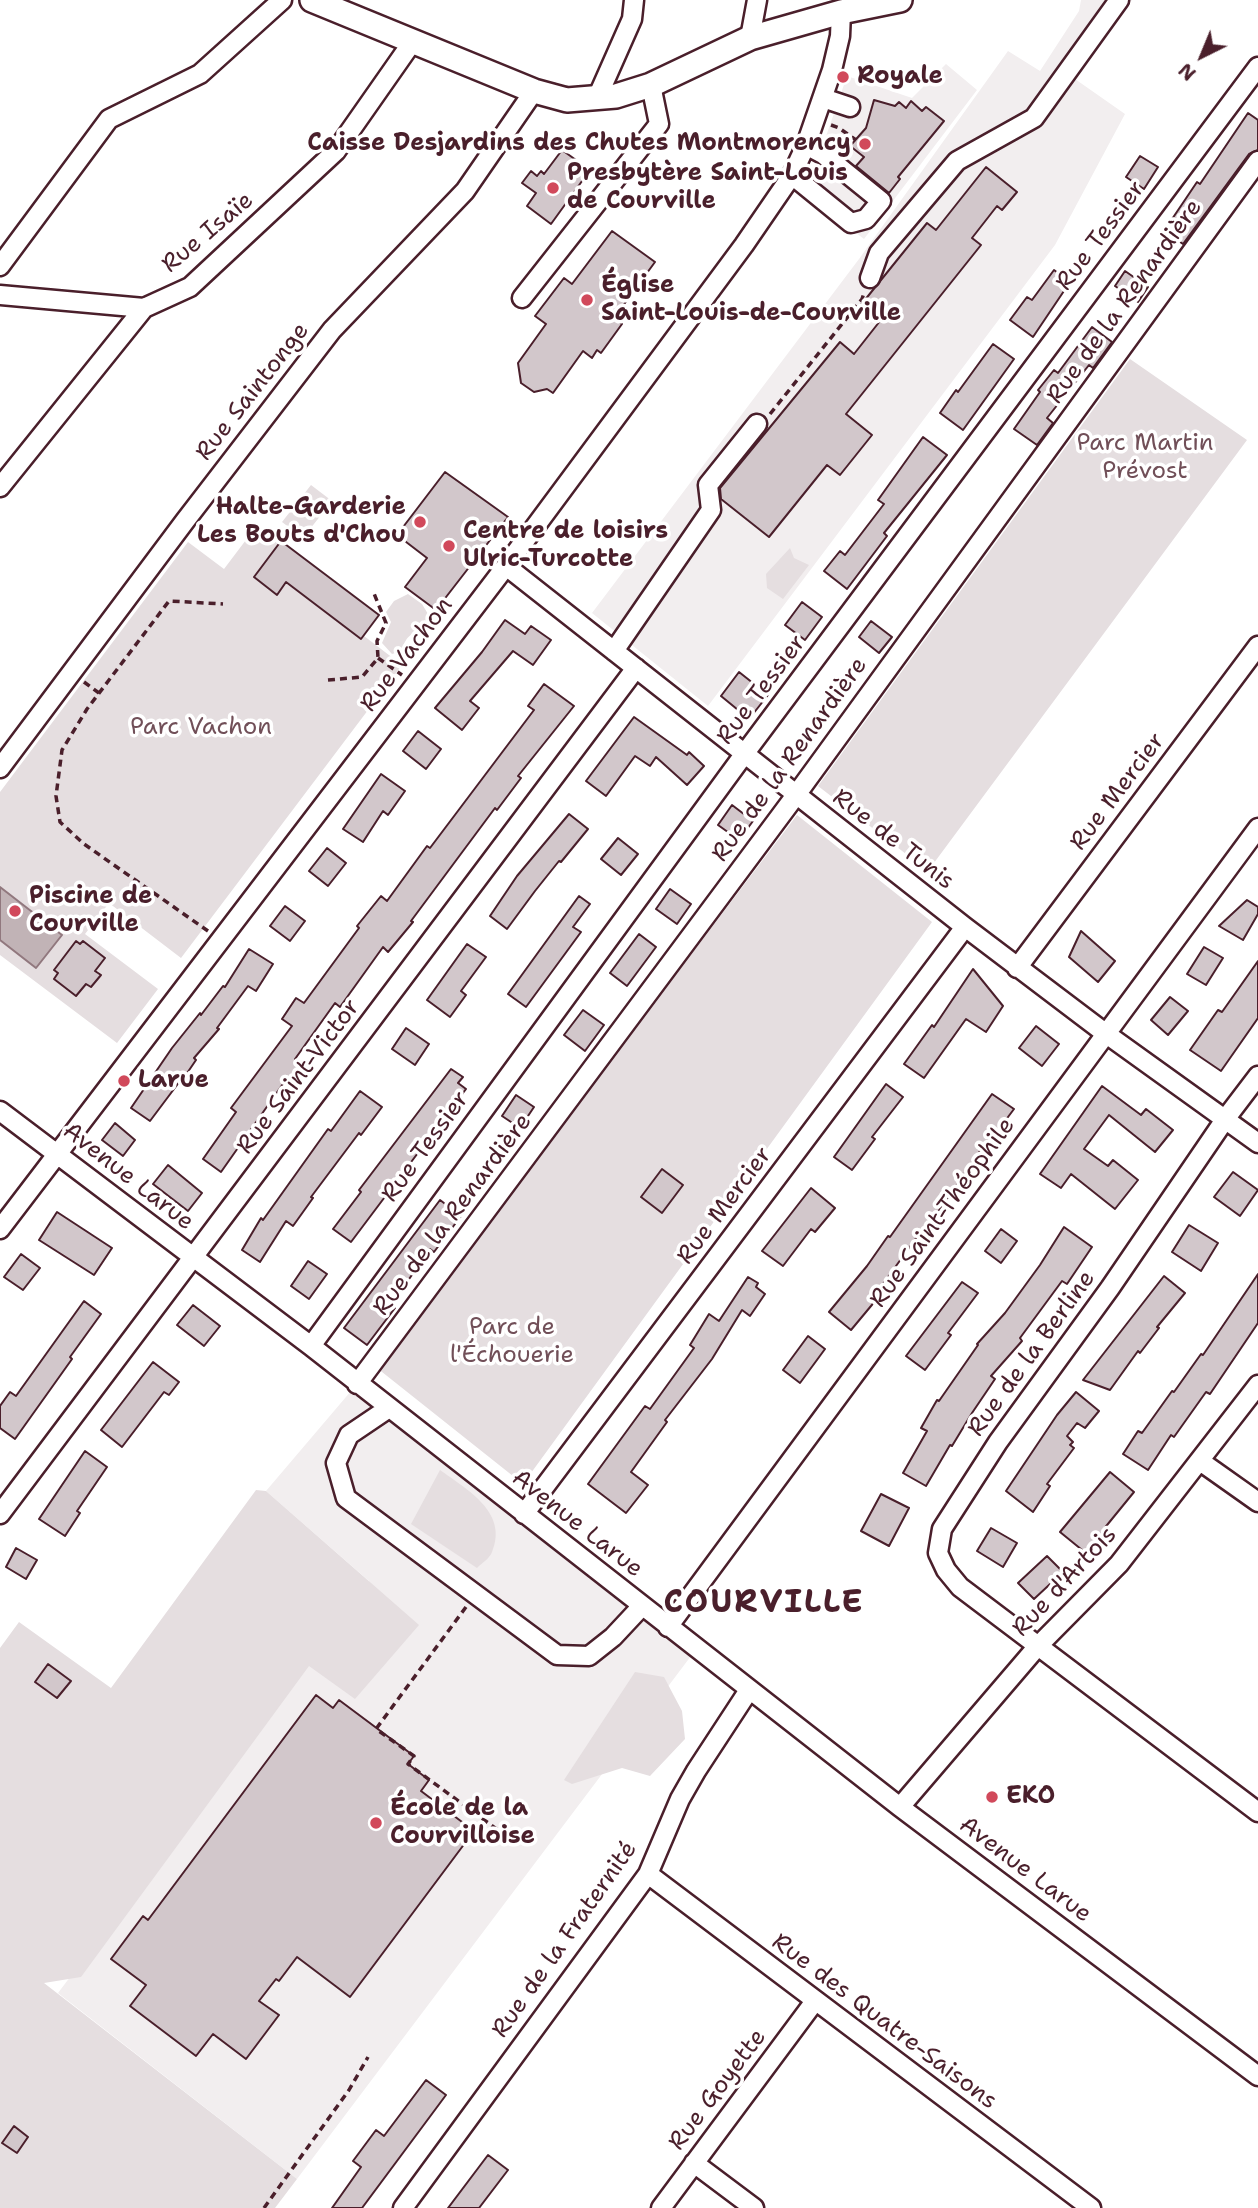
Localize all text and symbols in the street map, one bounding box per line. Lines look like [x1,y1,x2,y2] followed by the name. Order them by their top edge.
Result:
[1167,21,1237,91] north arrow
[1173,57,1201,86] text: N
[857,63,943,91] place label: Royale
[835,69,851,85] marker: Royale
[307,130,851,158] place label: Caisse Desjardins des Chutes Montmorency
[857,136,873,152] marker: Caisse Desjardins des Chutes Montmorency
[567,160,848,216] place label: Presbytère Saint-Louis de Courville
[1050,175,1152,297] street label: Rue Tessier
[545,180,561,196] marker: Presbytère Saint-Louis de Courville
[156,186,260,280] street label: Rue Isaïe
[1041,194,1209,410] street label: Rue de la Renardière
[601,272,901,328] place label: Église Saint-Louis-de-Courville
[579,292,595,308] marker: Église Saint-Louis-de-Courville
[190,317,316,467] street label: Rue Saintonge
[1077,430,1213,486] park label: Parc Martin Prévost
[197,494,406,550] place label: Halte-Garderie Les Bouts d'Chou
[412,514,428,530] marker: Halte-Garderie Les Bouts d'Chou
[463,518,668,574] place label: Centre de loisirs Ulric-Turcotte
[441,538,457,554] marker: Centre de loisirs Ulric-Turcotte
[355,592,459,718] street label: Rue Vachon
[711,629,813,751] street label: Rue Tessier
[706,652,874,868] street label: Rue de la Renardière
[130,714,272,742] park label: Parc Vachon
[1064,728,1172,856] street label: Rue Mercier
[826,783,960,897] street label: Rue de Tunis
[29,883,152,939] place label: Piscine de Courville
[7,903,23,919] marker: Piscine de Courville
[231,994,367,1160] street label: Rue Saint-Victor
[138,1067,209,1095] place label: Larue
[116,1073,132,1089] marker: Larue
[376,1086,476,1208] street label: Rue Tessier
[368,1108,538,1322] street label: Rue de la Renardière
[864,1112,1022,1314] street label: Rue Saint-Théophile
[57,1117,199,1237] street label: Avenue Larue
[671,1142,779,1270] street label: Rue Mercier
[962,1265,1102,1443] street label: Rue de la Berline
[450,1314,574,1370] park label: Parc de l'Échouerie
[506,1464,648,1584] street label: Avenue Larue
[1007,1521,1123,1643] street label: Rue d'Artois
[665,1585,863,1623] district label: COURVILLE
[1006,1783,1055,1811] place label: EKO
[984,1789,1000,1805] marker: EKO
[390,1795,535,1851] place label: École de la Courvilloise
[953,1811,1097,1929] street label: Avenue Larue
[368,1815,384,1831] marker: École de la Courvilloise
[486,1836,644,2044] street label: Rue de la Fraternité
[766,1928,1002,2116] street label: Rue des Quatre-Saisons
[663,2024,773,2156] street label: Rue Goyette

